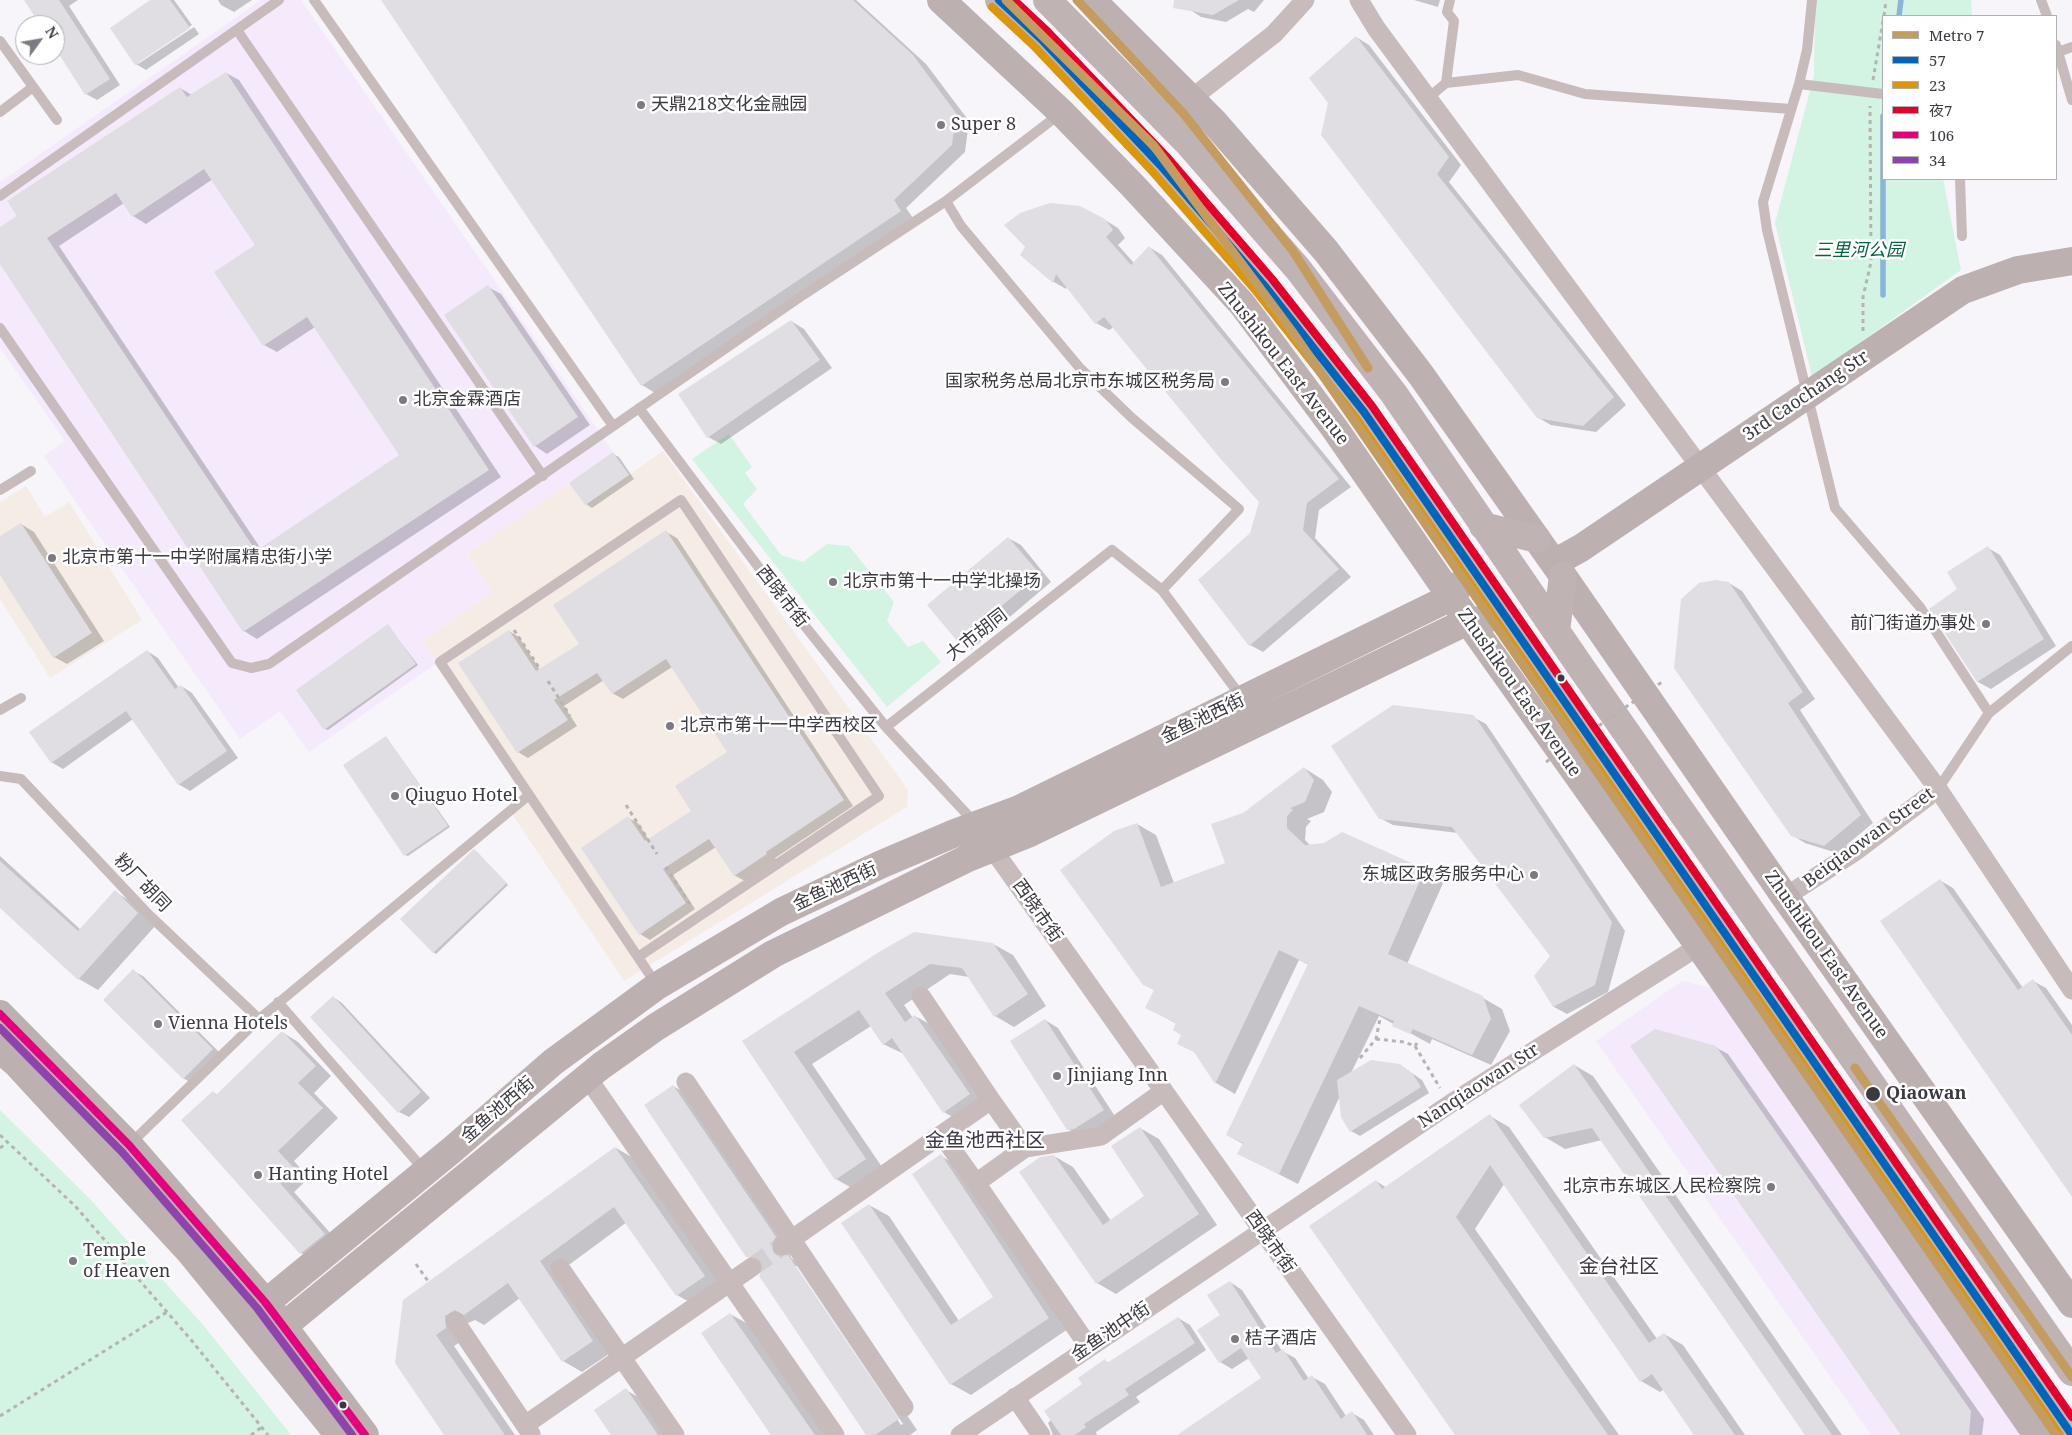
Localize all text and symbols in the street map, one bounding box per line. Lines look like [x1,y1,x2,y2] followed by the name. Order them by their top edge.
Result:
[15,15,65,65] north arrow
[1882,15,2057,180] legend
[41,23,63,42] text: N
[1929,25,1984,45] text: Metro 7
[1929,50,1946,70] text: 57
[1929,75,1946,95] text: 23
[651,94,807,116] place label: 天鼎218文化金融园
[635,99,647,111] marker: 天鼎218文化金融园
[1929,100,1952,120] text: 夜7
[951,114,1016,136] place label: Super 8
[935,119,947,131] marker: Super 8
[1929,125,1954,145] text: 106
[1929,150,1946,170] text: 34
[1814,240,1904,262] park label: 三里河公园
[1213,278,1353,450] street label: Zhushikou East Avenue
[1739,346,1873,446] street label: 3rd Caochang Str
[945,371,1215,393] place label: 国家税务总局北京市东城区税务局
[1219,376,1231,388] marker: 国家税务总局北京市东城区税务局
[413,389,521,411] place label: 北京金霖酒店
[397,394,409,406] marker: 北京金霖酒店
[62,547,332,569] place label: 北京市第十一中学附属精忠街小学
[46,552,58,564] marker: 北京市第十一中学附属精忠街小学
[751,562,813,632] street label: 西晓市街
[843,571,1041,593] place label: 北京市第十一中学北操场
[827,576,839,588] marker: 北京市第十一中学北操场
[942,604,1012,666] street label: 大市胡同
[1453,605,1585,781] street label: Zhushikou East Avenue
[1850,613,1976,635] place label: 前门街道办事处
[1980,618,1992,630] marker: 前门街道办事处
[1556,673,1566,683] unlabelled marker
[1158,690,1248,748] street label: 金鱼池西街
[680,715,878,737] place label: 北京市第十一中学西校区
[664,720,676,732] marker: 北京市第十一中学西校区
[1799,783,1939,893] street label: Beiqiaowan Street
[405,785,518,807] place label: Qiuguo Hotel
[389,790,401,802] marker: Qiuguo Hotel
[109,850,175,916] street label: 粉厂胡同
[790,858,880,916] street label: 金鱼池西街
[1362,864,1524,886] place label: 东城区政务服务中心
[1760,867,1892,1043] street label: Zhushikou East Avenue
[1528,869,1540,881] marker: 东城区政务服务中心
[1008,875,1066,947] street label: 西晓市街
[168,1013,288,1035] place label: Vienna Hotels
[152,1018,164,1030] marker: Vienna Hotels
[1415,1039,1543,1133] street label: Nanqiaowan Str
[1067,1065,1168,1087] place label: Jinjiang Inn
[1051,1070,1063,1082] marker: Jinjiang Inn
[457,1072,539,1148] street label: 金鱼池西街
[1886,1083,1967,1105] place label: Qiaowan
[1864,1085,1882,1103] marker: Qiaowan
[925,1129,1045,1153] district label: 金鱼池西社区
[268,1164,388,1186] place label: Hanting Hotel
[252,1169,264,1181] marker: Hanting Hotel
[1563,1176,1761,1198] place label: 北京市东城区人民检察院
[1765,1181,1777,1193] marker: 北京市东城区人民检察院
[1241,1206,1299,1278] street label: 西晓市街
[83,1240,170,1282] place label: Temple of Heaven
[67,1255,79,1267] marker: Temple of Heaven
[1579,1255,1659,1279] district label: 金台社区
[1068,1298,1154,1366] street label: 金鱼池中街
[1245,1328,1317,1350] place label: 桔子酒店
[1229,1333,1241,1345] marker: 桔子酒店
[338,1400,348,1410] unlabelled marker

